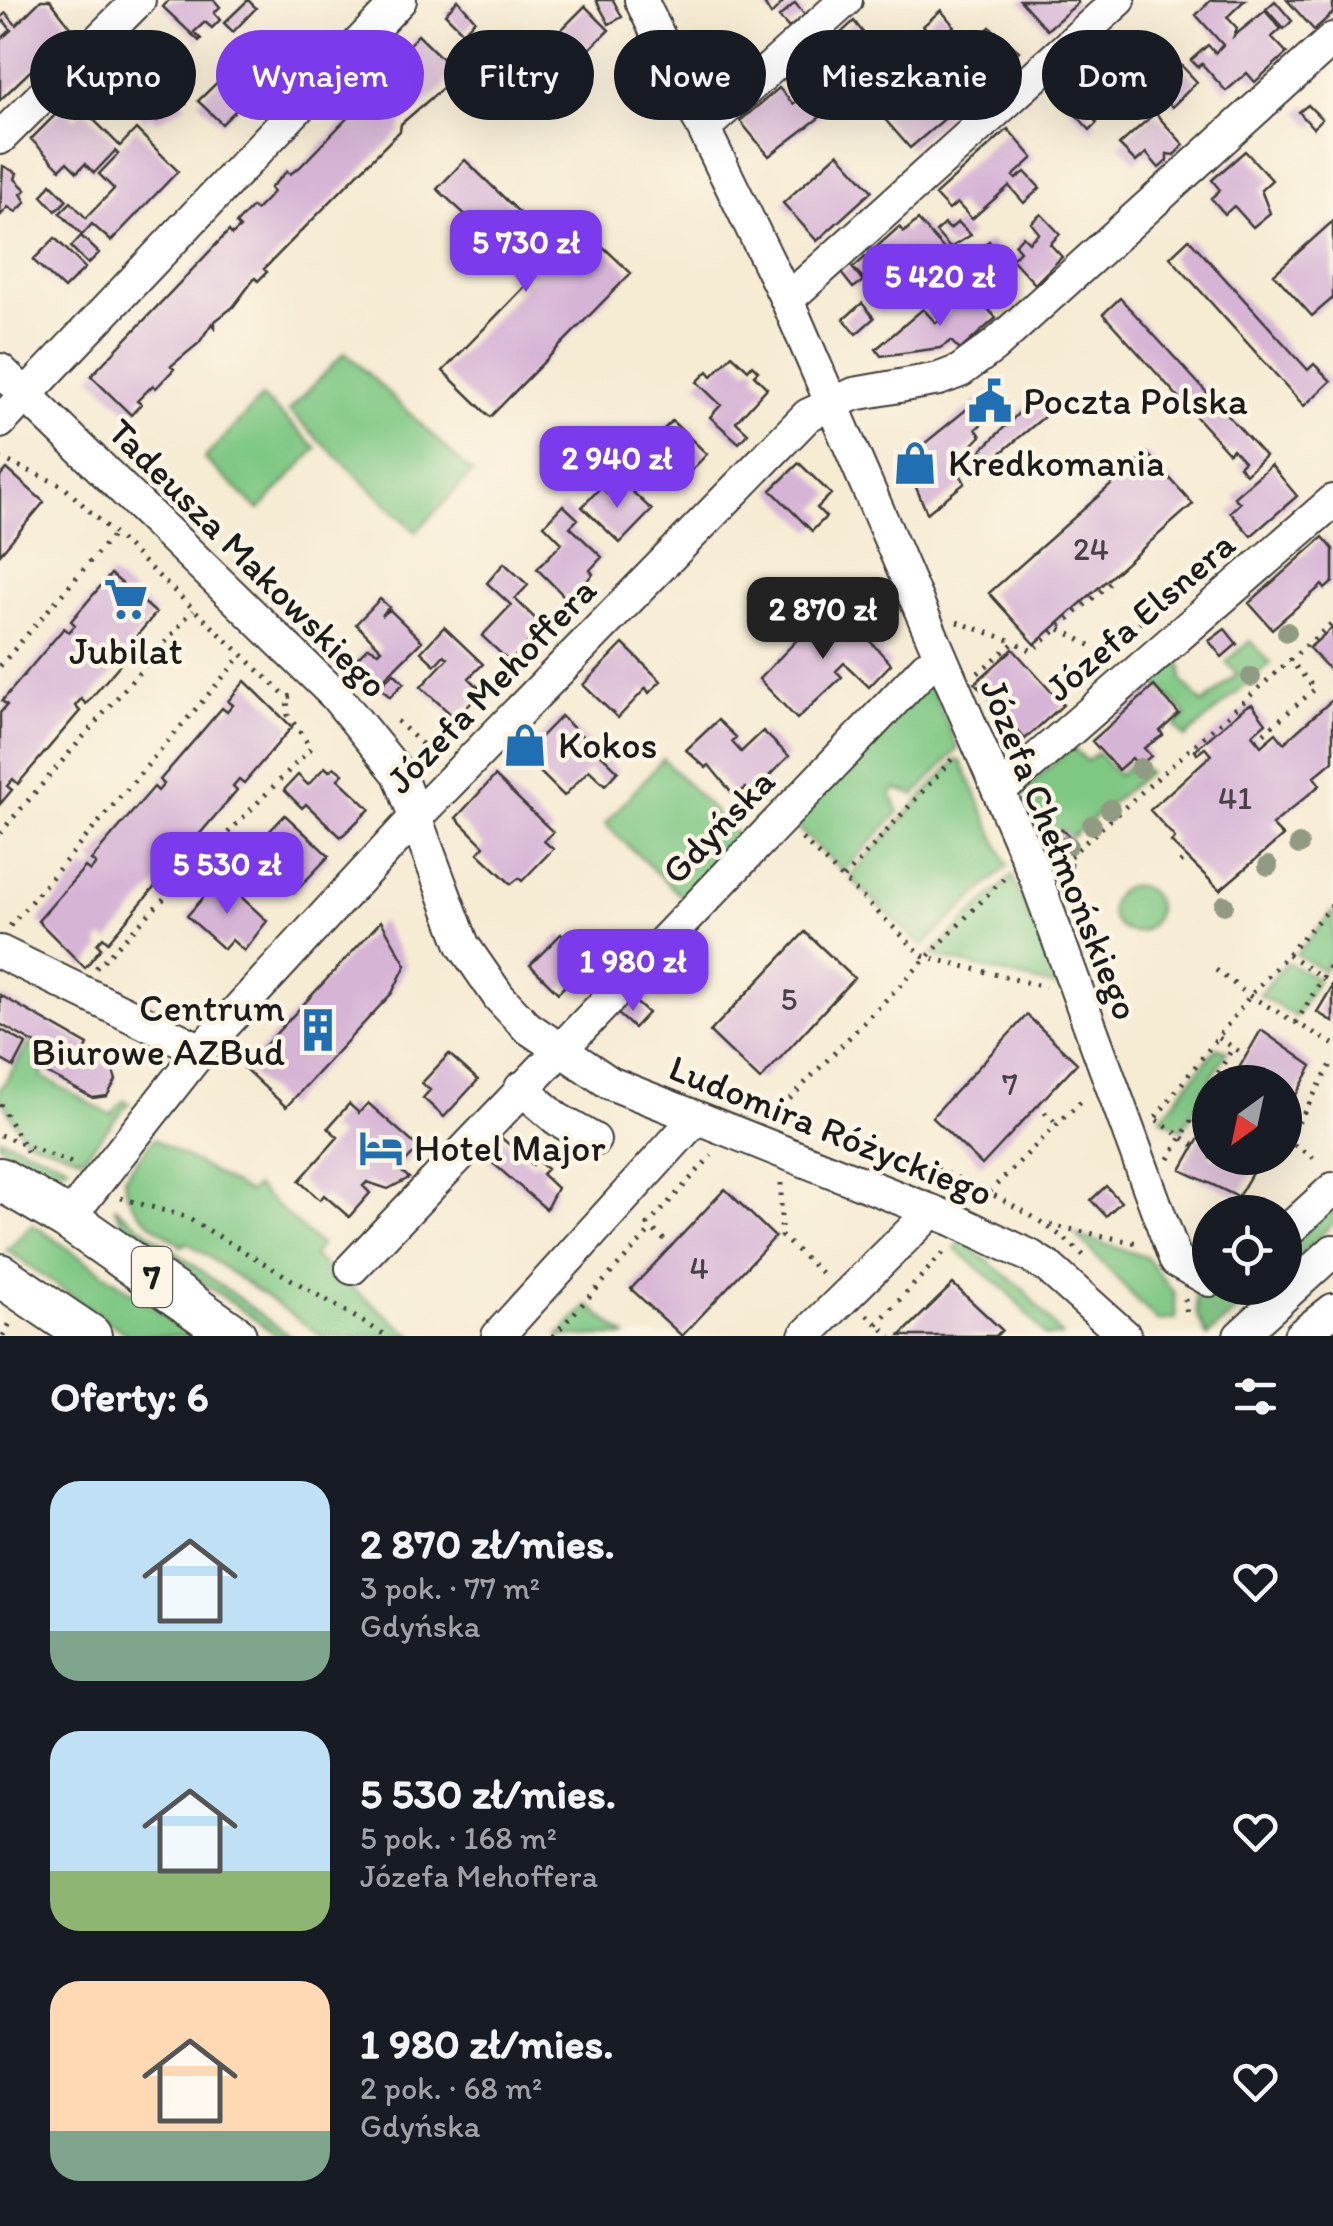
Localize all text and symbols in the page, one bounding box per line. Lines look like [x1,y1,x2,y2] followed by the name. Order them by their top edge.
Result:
[30,30,196,120] chip: Kupno
[216,30,424,120] chip: Wynajem
[444,30,594,120] chip: Filtry
[614,30,766,120] chip: Nowe
[786,30,1022,120] chip: Mieszkanie
[1042,30,1183,120] chip: Dom
[423,210,629,295] pin: 5 730 zł
[472,223,580,261] text: 5 730 zł
[837,244,1043,329] pin: 5 420 zł
[885,257,995,295] text: 5 420 zł
[966,377,1014,425] public building icon: Poczta Polska
[1023,378,1248,424] place label: Poczta Polska
[98,408,398,708] street label: Tadeusza Makowskiego
[514,426,720,511] pin: 2 940 zł
[562,439,672,477] text: 2 940 zł
[891,439,939,487] shop icon: Kredkomania
[948,440,1165,486] place label: Kredkomania
[1036,521,1244,711] street label: Józefa Elsnera
[1073,530,1109,568] house number: 24
[376,567,606,803] street label: Józefa Mehoffera
[102,575,150,623] supermarket icon: Jubilat
[720,577,926,662] pin: 2 870 zł
[769,590,877,628] text: 2 870 zł
[69,628,183,674] place label: Jubilat
[970,671,1150,1027] street label: Józefa Chełmońskiego
[501,721,549,769] shop icon: Kokos
[558,722,657,768] place label: Kokos
[652,758,784,893] street label: Gdyńska
[1218,779,1252,817] house number: 41
[124,832,330,917] pin: 5 530 zł
[172,845,282,883] text: 5 530 zł
[530,929,736,1014] pin: 1 980 zł
[579,942,687,980] text: 1 980 zł
[781,980,797,1018] house number: 5
[31,985,285,1075] place label: Centrum Biurowe AZBud
[294,1006,342,1054] building icon: Centrum Biurowe AZBud
[663,1044,999,1216] street label: Ludomira Różyckiego
[1002,1065,1018,1103] house number: 7
[1192,1065,1302,1175] north arrow
[1192,1065,1302,1305] map controls
[357,1124,405,1172] hotel icon: Hotel Major
[414,1125,606,1171] place label: Hotel Major
[1192,1195,1302,1305] button: locate
[132,1247,172,1307] road number: 7
[689,1249,709,1287] house number: 4
[1228,1369,1283,1424] icon: filters
[50,1371,209,1422] text: Oferty: 6
[360,1518,615,1569] text: 2 870 zł/mies.
[130,1521,250,1641] icon: home
[1228,1554,1283,1609] icon: heart
[360,1569,540,1607] text: 3 pok. · 77 m²
[360,1607,480,1645] text: Gdyńska
[360,1768,616,1819] text: 5 530 zł/mies.
[130,1771,250,1891] icon: home
[1228,1804,1283,1859] icon: heart
[360,1819,557,1857] text: 5 pok. · 168 m²
[360,1857,598,1895] text: Józefa Mehoffera
[360,2018,613,2069] text: 1 980 zł/mies.
[130,2021,250,2141] icon: home
[1228,2054,1283,2109] icon: heart
[360,2069,542,2107] text: 2 pok. · 68 m²
[360,2107,480,2145] text: Gdyńska

